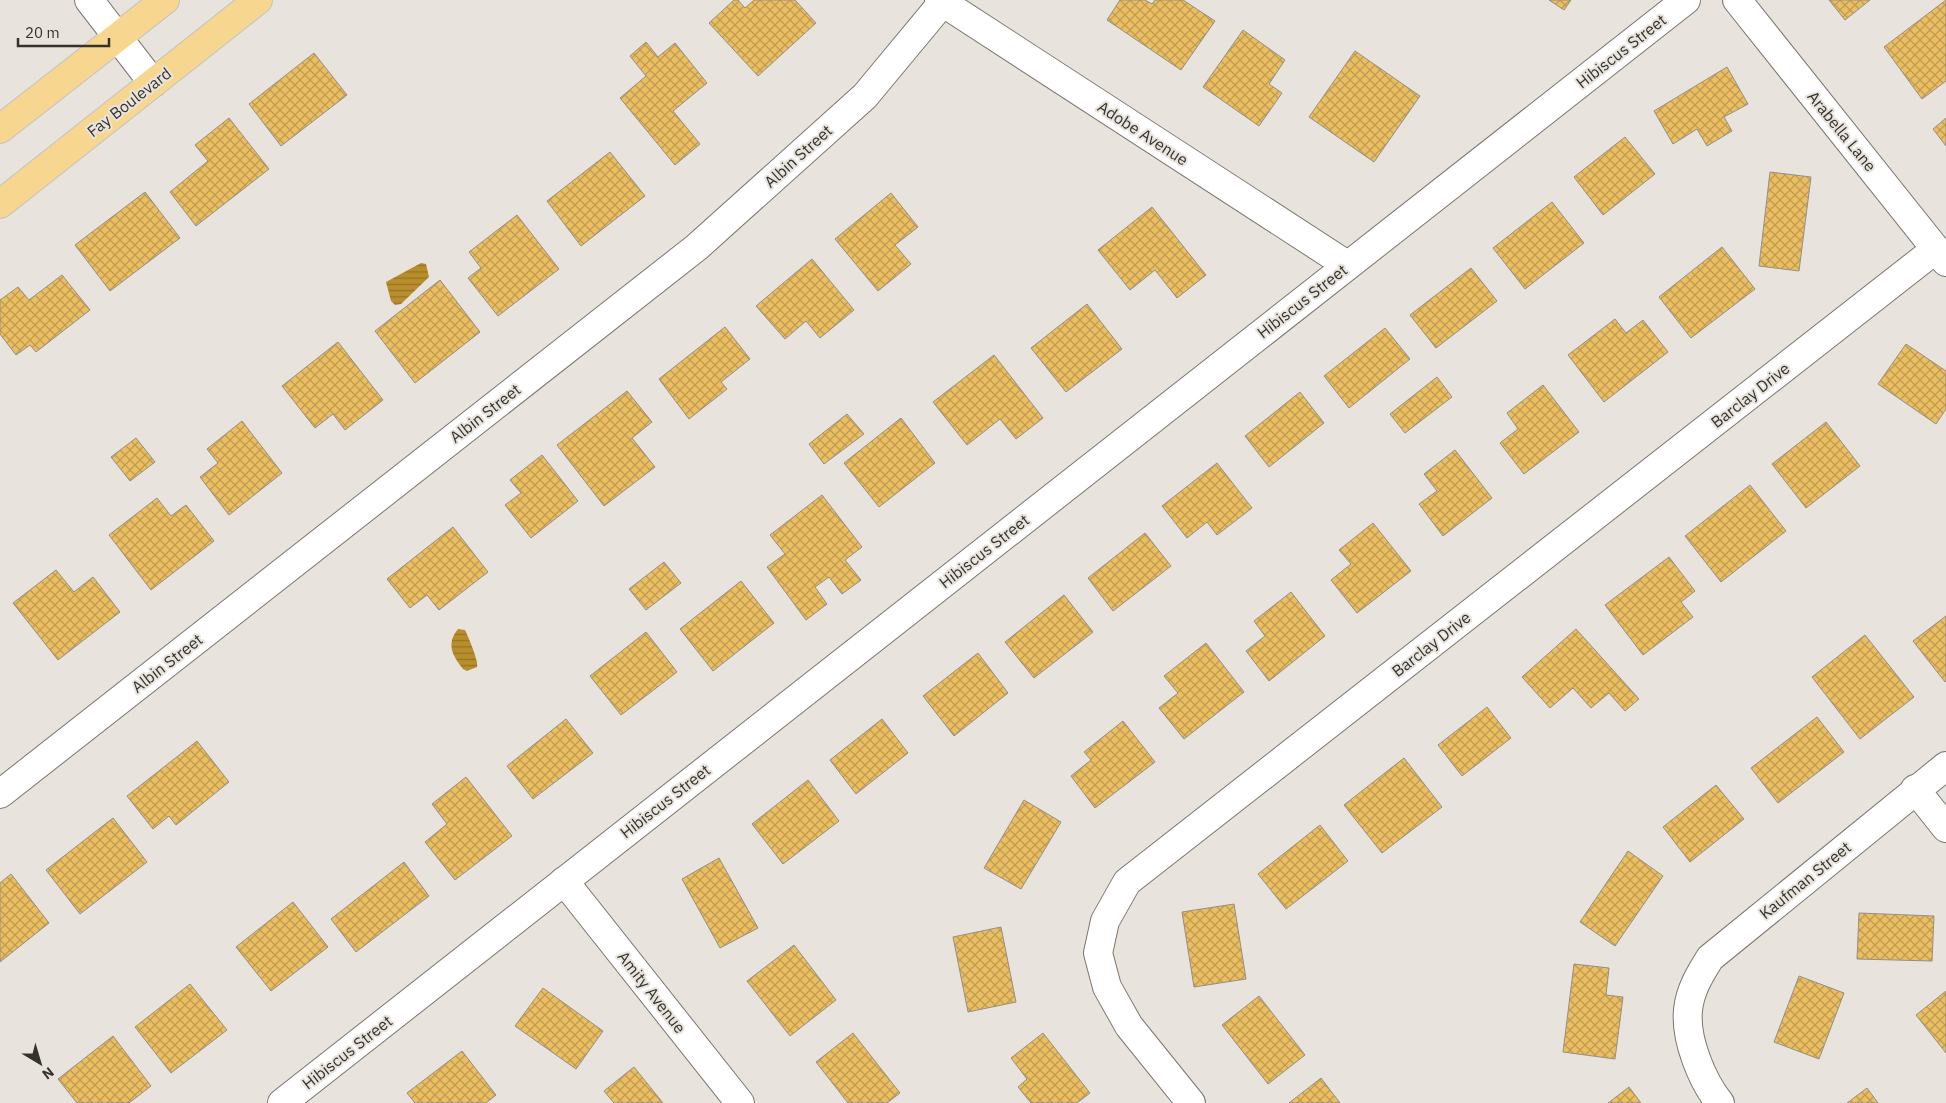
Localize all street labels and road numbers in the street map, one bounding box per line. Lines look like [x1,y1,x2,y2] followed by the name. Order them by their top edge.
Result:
[1572,10,1670,92] street label: Hibiscus Street
[83,63,175,141] street label: Fay Boulevard
[1803,87,1881,176] street label: Arabella Lane
[1094,96,1192,170] street label: Adobe Avenue
[760,120,836,192] street label: Albin Street
[1253,260,1351,342] street label: Hibiscus Street
[1707,358,1794,432] street label: Barclay Drive
[445,379,525,447] street label: Albin Street
[935,510,1033,592] street label: Hibiscus Street
[1388,607,1475,681] street label: Barclay Drive
[127,629,207,697] street label: Albin Street
[616,760,714,842] street label: Hibiscus Street
[1755,837,1855,923] street label: Kaufman Street
[614,947,690,1037] street label: Amity Avenue
[298,1011,396,1093] street label: Hibiscus Street

